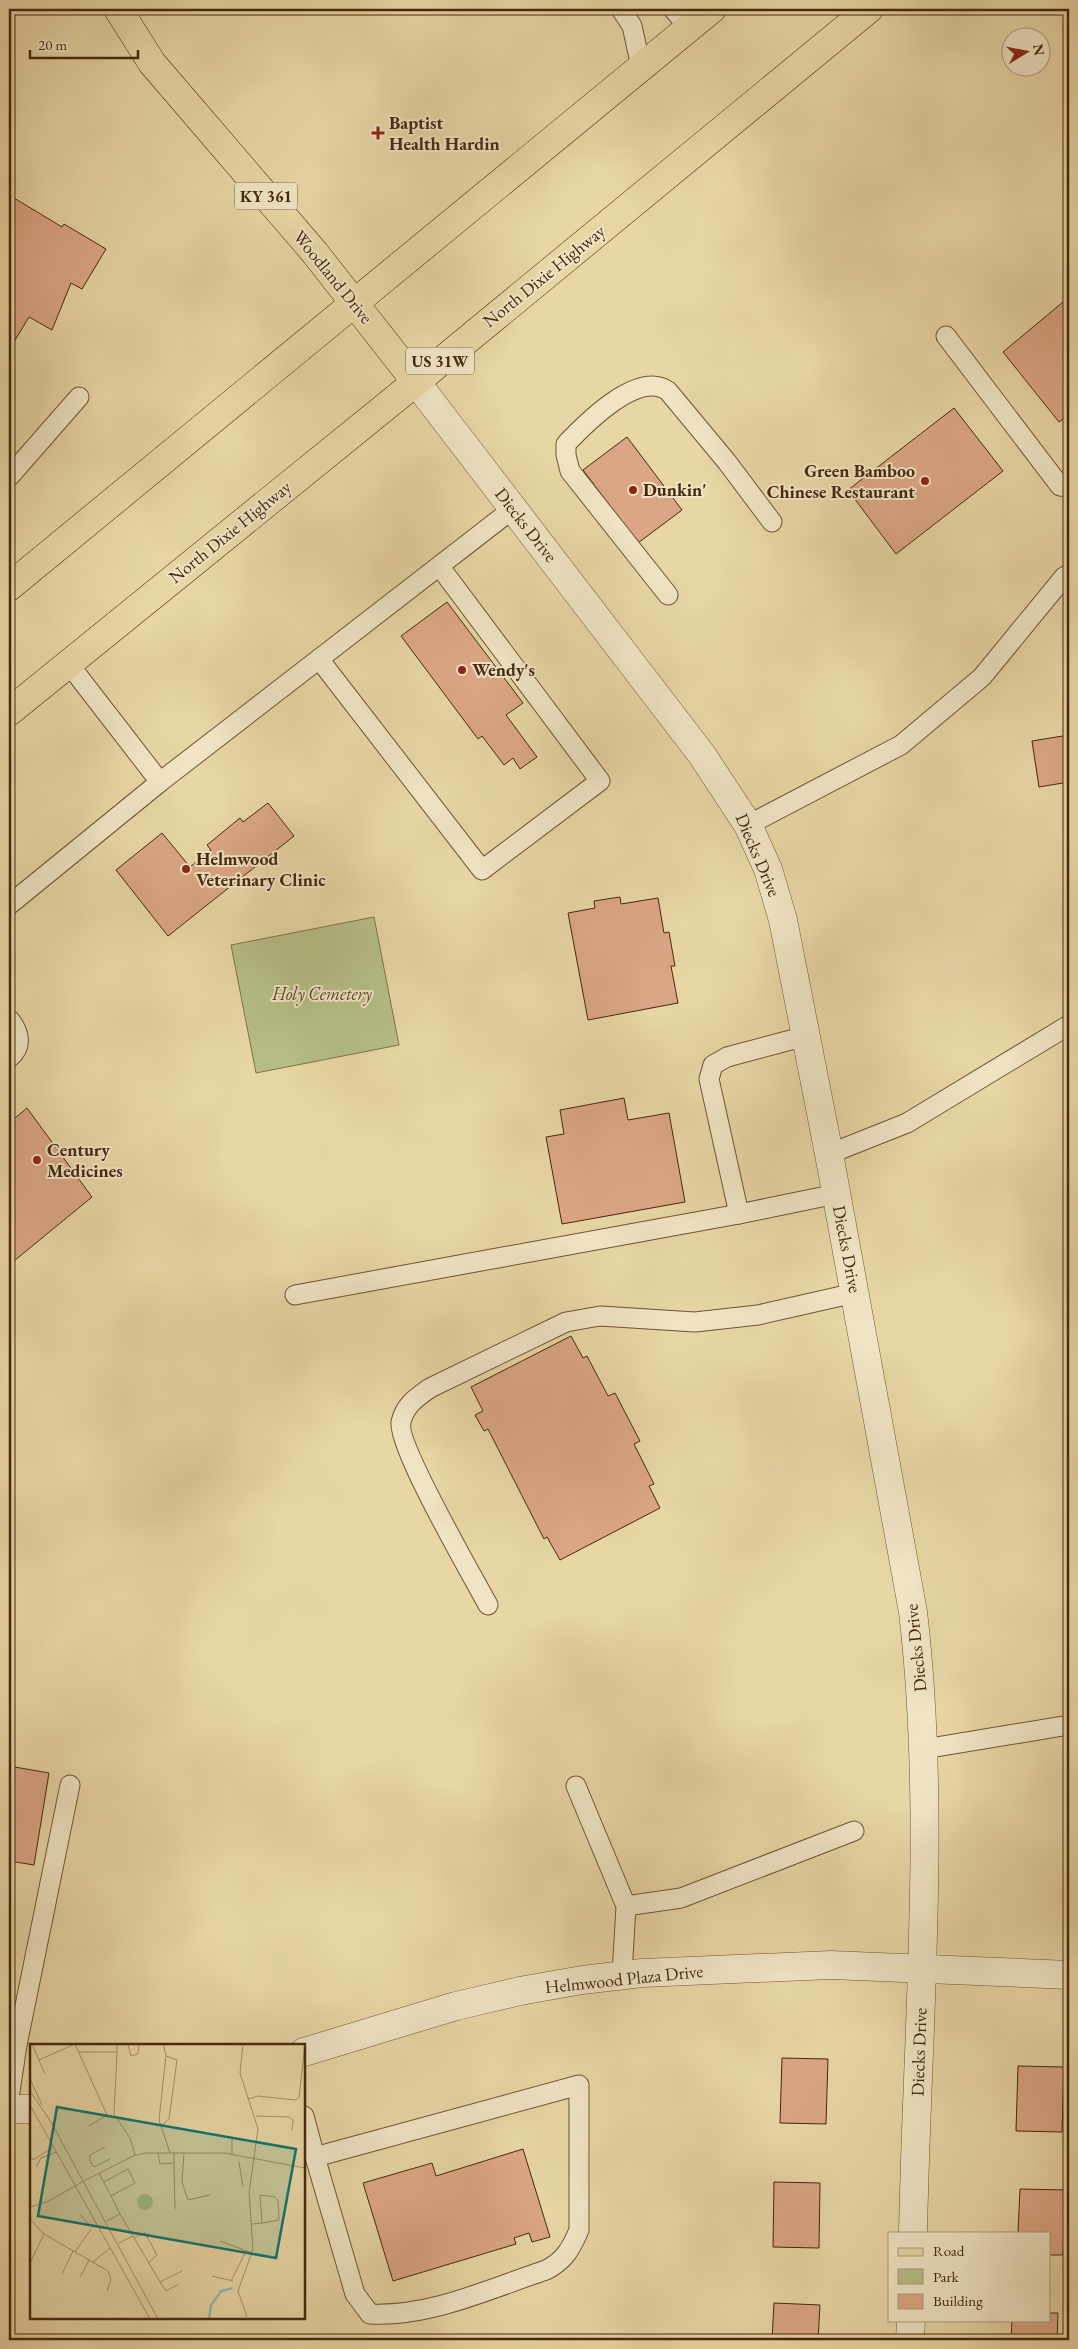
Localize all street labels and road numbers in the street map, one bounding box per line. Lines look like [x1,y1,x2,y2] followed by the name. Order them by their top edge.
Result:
[235,182,297,210] road number: KY 361
[478,219,610,332] street label: North Dixie Highway
[289,225,378,328] street label: Woodland Drive
[406,348,474,374] road number: US 31W
[164,475,296,588] street label: North Dixie Highway
[490,483,563,567] street label: Diecks Drive
[731,810,786,900] street label: Diecks Drive
[828,1203,867,1295] street label: Diecks Drive
[899,1603,932,1693] street label: Diecks Drive
[544,1959,704,1998] street label: Helmwood Plaza Drive
[905,2007,932,2097] street label: Diecks Drive

